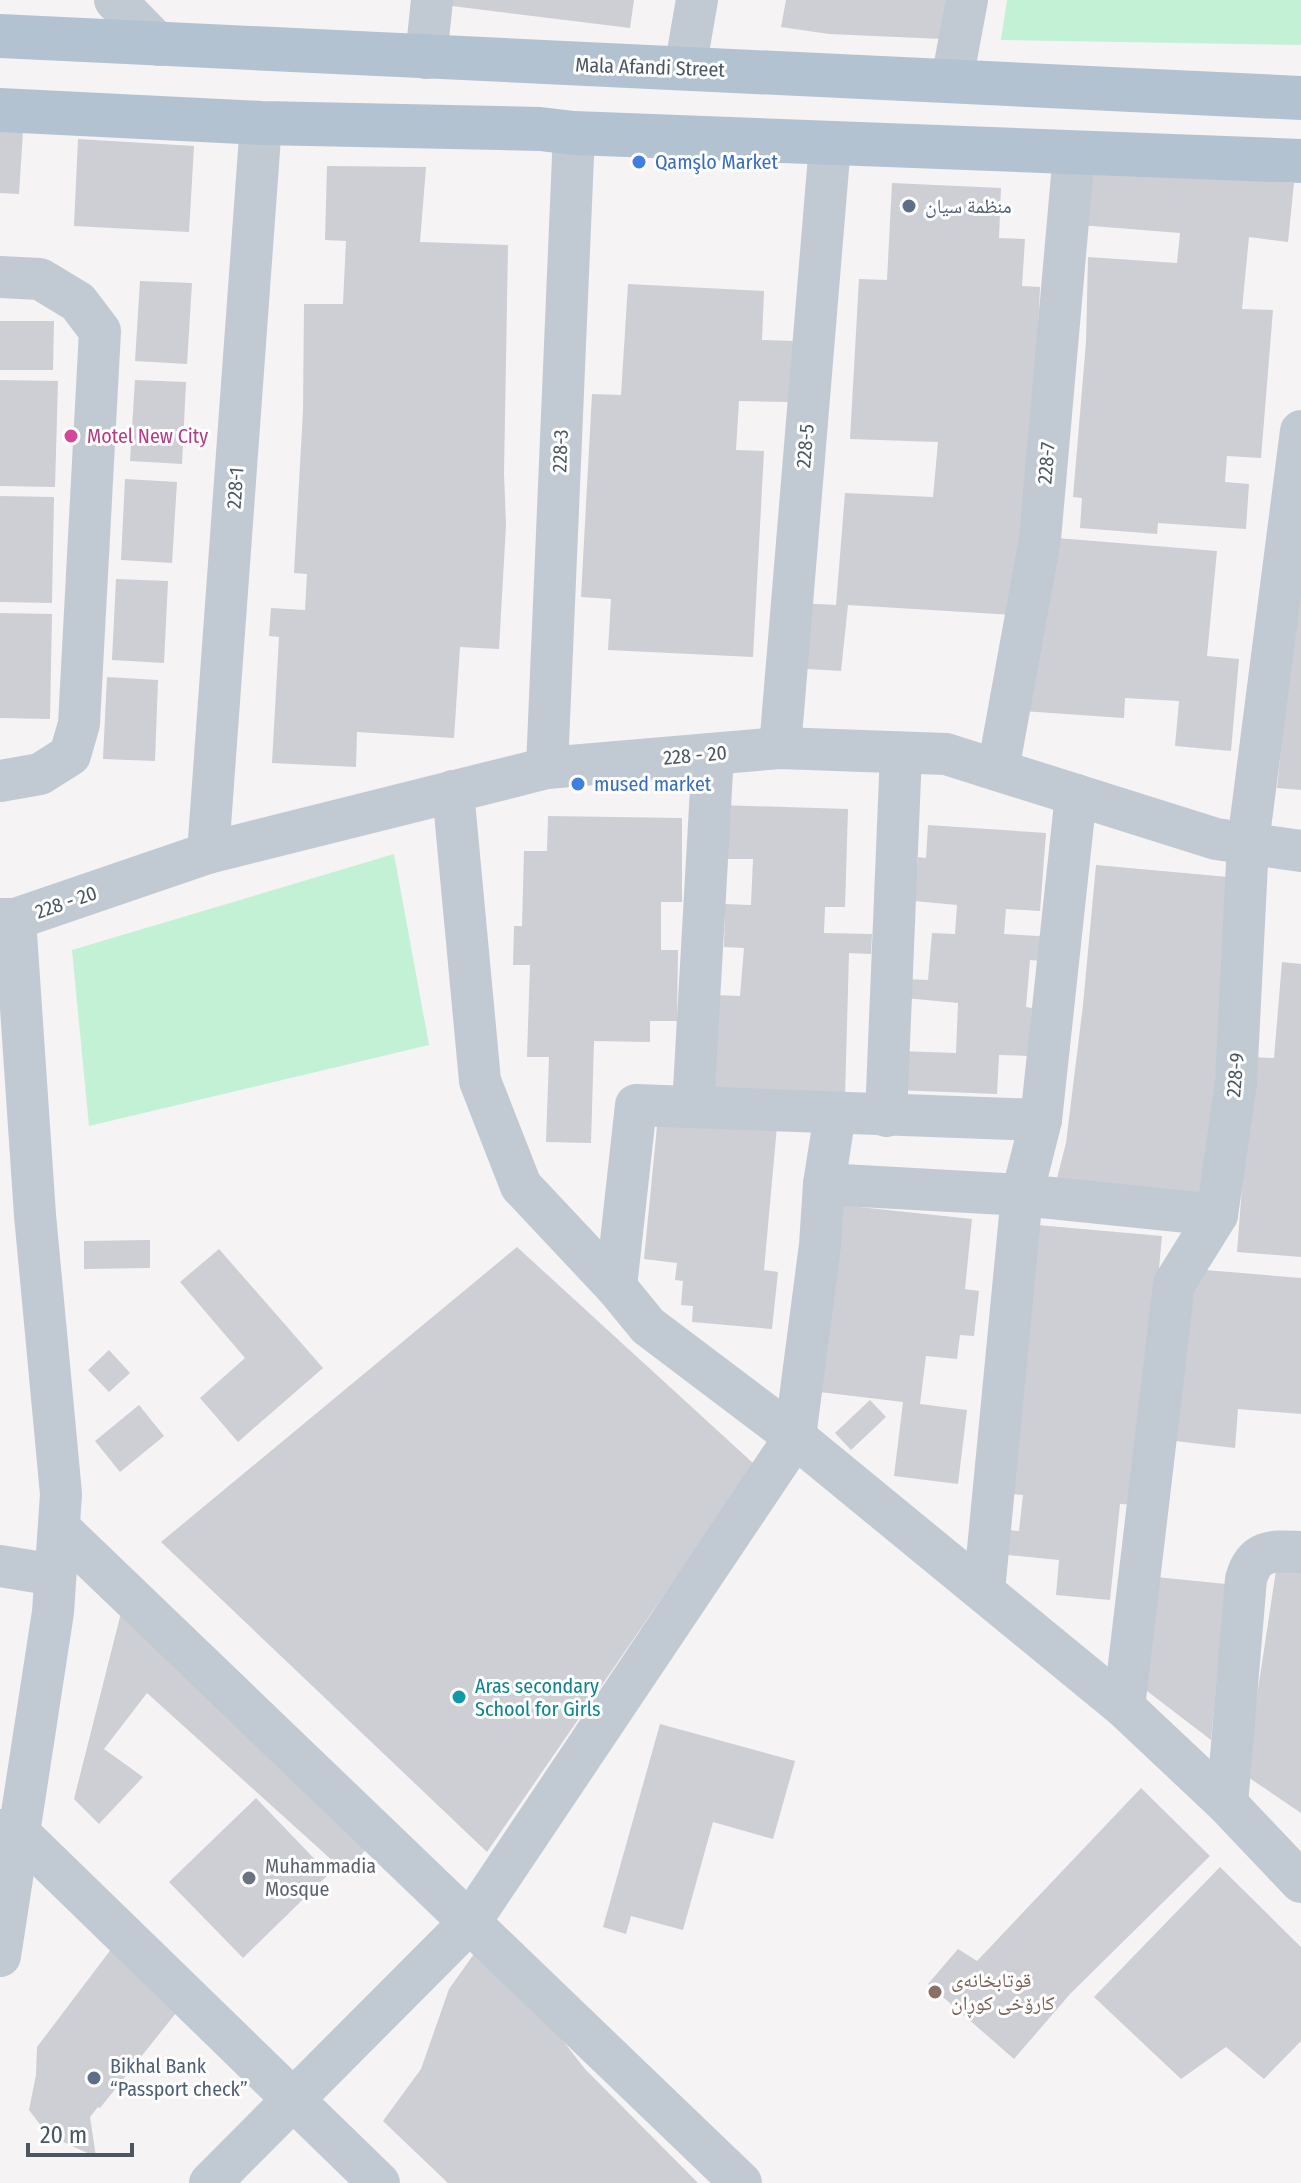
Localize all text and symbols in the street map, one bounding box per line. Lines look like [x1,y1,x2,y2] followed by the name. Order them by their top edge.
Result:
[575,52,726,82] street label: Mala Afandi Street
[655,150,778,175] place label: Qamşlo Market
[630,153,648,171] marker: Qamşlo Market
[925,194,1012,218] place label: منظمة سيان
[900,197,918,215] marker: منظمة سيان
[791,423,819,469] street label: 228-5
[87,424,208,448] place label: Motel New City
[62,427,80,445] marker: Motel New City
[547,429,573,473] street label: 228-3
[1032,441,1060,485] street label: 228-7
[222,467,248,509] street label: 228-1
[662,740,728,770] street label: 228 - 20
[594,772,712,796] place label: mused market
[569,775,587,793] marker: mused market
[32,880,100,924] street label: 228 - 20
[1221,1052,1249,1098] street label: 228-9
[475,1674,600,1721] place label: Aras secondary School for Girls
[450,1688,468,1706] marker: Aras secondary School for Girls
[265,1854,376,1901] place label: Muhammadia Mosque
[240,1869,258,1887] marker: Muhammadia Mosque
[951,1968,1054,2019] place label: قوتابخانەی کارۆخی کوڕان
[926,1983,944,2001] marker: قوتابخانەی کارۆخی کوڕان
[110,2054,248,2101] place label: Bikhal Bank “Passport check”
[85,2069,103,2087] marker: Bikhal Bank “Passport check”
[28,2107,132,2157] scale bar
[40,2121,87,2149] text: 20 m

